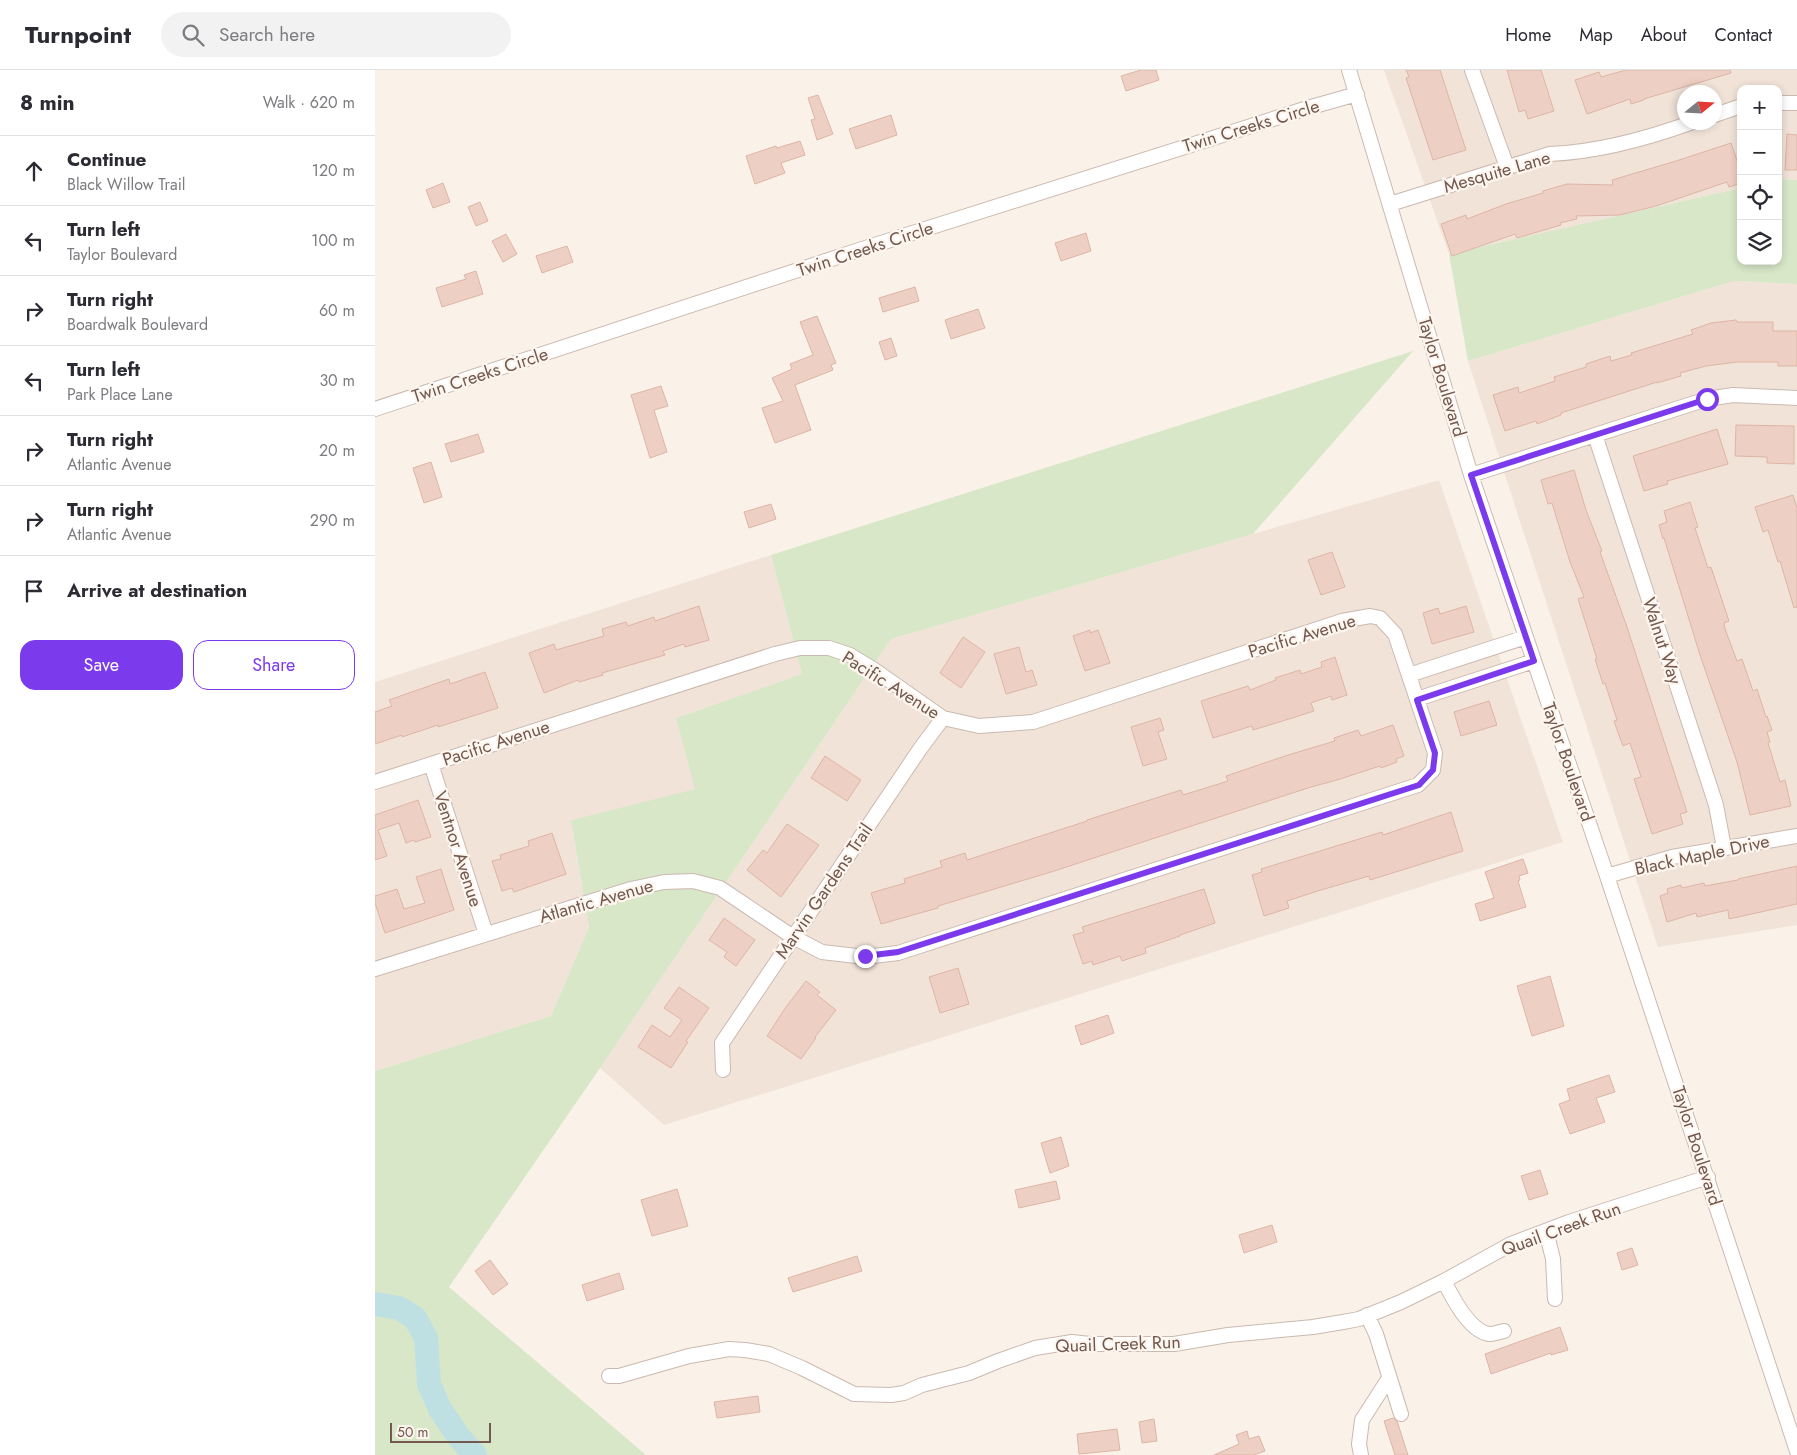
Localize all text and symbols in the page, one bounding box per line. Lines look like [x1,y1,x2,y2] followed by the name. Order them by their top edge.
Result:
[161,12,511,57] search box
[25,17,131,52] text: Turnpoint
[179,21,207,49] icon: search
[219,21,315,48] text: Search here
[1505,22,1551,48] text: Home
[1579,22,1613,48] text: Map
[1641,22,1686,48] text: About
[1714,22,1772,48] text: Contact
[1677,85,1722,130] north arrow
[1737,85,1782,265] map controls
[1737,85,1782,130] button: +
[20,88,75,118] text: 8 min
[263,91,355,114] text: Walk · 620 m
[1179,93,1323,159] street label: Twin Creeks Circle
[1737,130,1782,175] button: −
[1441,144,1553,200] street label: Mesquite Lane
[67,146,146,173] text: Continue
[20,157,48,185] icon: ahead
[312,159,355,182] text: 120 m
[67,173,186,196] text: Black Willow Trail
[1737,175,1782,220] button: locate
[794,215,936,283] street label: Twin Creeks Circle
[67,216,140,243] text: Turn left
[1737,220,1782,265] button: layers
[20,227,48,255] icon: left
[311,229,355,252] text: 100 m
[67,243,177,266] text: Taylor Boulevard
[67,286,153,313] text: Turn right
[20,297,48,325] icon: right
[319,299,355,322] text: 60 m
[67,313,208,336] text: Boardwalk Boulevard
[1411,314,1473,440] street label: Taylor Boulevard
[409,341,551,409] street label: Twin Creeks Circle
[67,356,140,383] text: Turn left
[20,367,48,395] icon: left
[319,369,355,392] text: 30 m
[67,383,173,406] text: Park Place Lane
[1696,388,1719,411] route start
[67,426,153,453] text: Turn right
[20,437,48,465] icon: right
[319,439,355,462] text: 20 m
[67,453,171,476] text: Atlantic Avenue
[67,496,153,523] text: Turn right
[20,507,48,535] icon: right
[310,509,355,532] text: 290 m
[67,523,171,546] text: Atlantic Avenue
[20,577,48,605] icon: arrive
[67,577,247,604] text: Arrive at destination
[1636,594,1688,688] street label: Walnut Way
[1245,607,1359,665] street label: Pacific Avenue
[20,640,183,690] button: Save
[193,640,355,690] button: Share
[837,645,945,725] street label: Pacific Avenue
[1536,699,1600,825] street label: Taylor Boulevard
[439,713,553,773] street label: Pacific Avenue
[427,788,489,910] street label: Ventnor Avenue
[769,818,879,964] street label: Marvin Gardens Trail
[1632,828,1772,882] street label: Black Maple Drive
[536,872,656,930] street label: Atlantic Avenue
[854,945,877,968] route end
[1665,1083,1729,1209] street label: Taylor Boulevard
[1498,1195,1624,1263] street label: Quail Creek Run
[1055,1329,1181,1359] street label: Quail Creek Run
[390,1420,491,1443] scale bar
[397,1422,428,1442] text: 50 m

